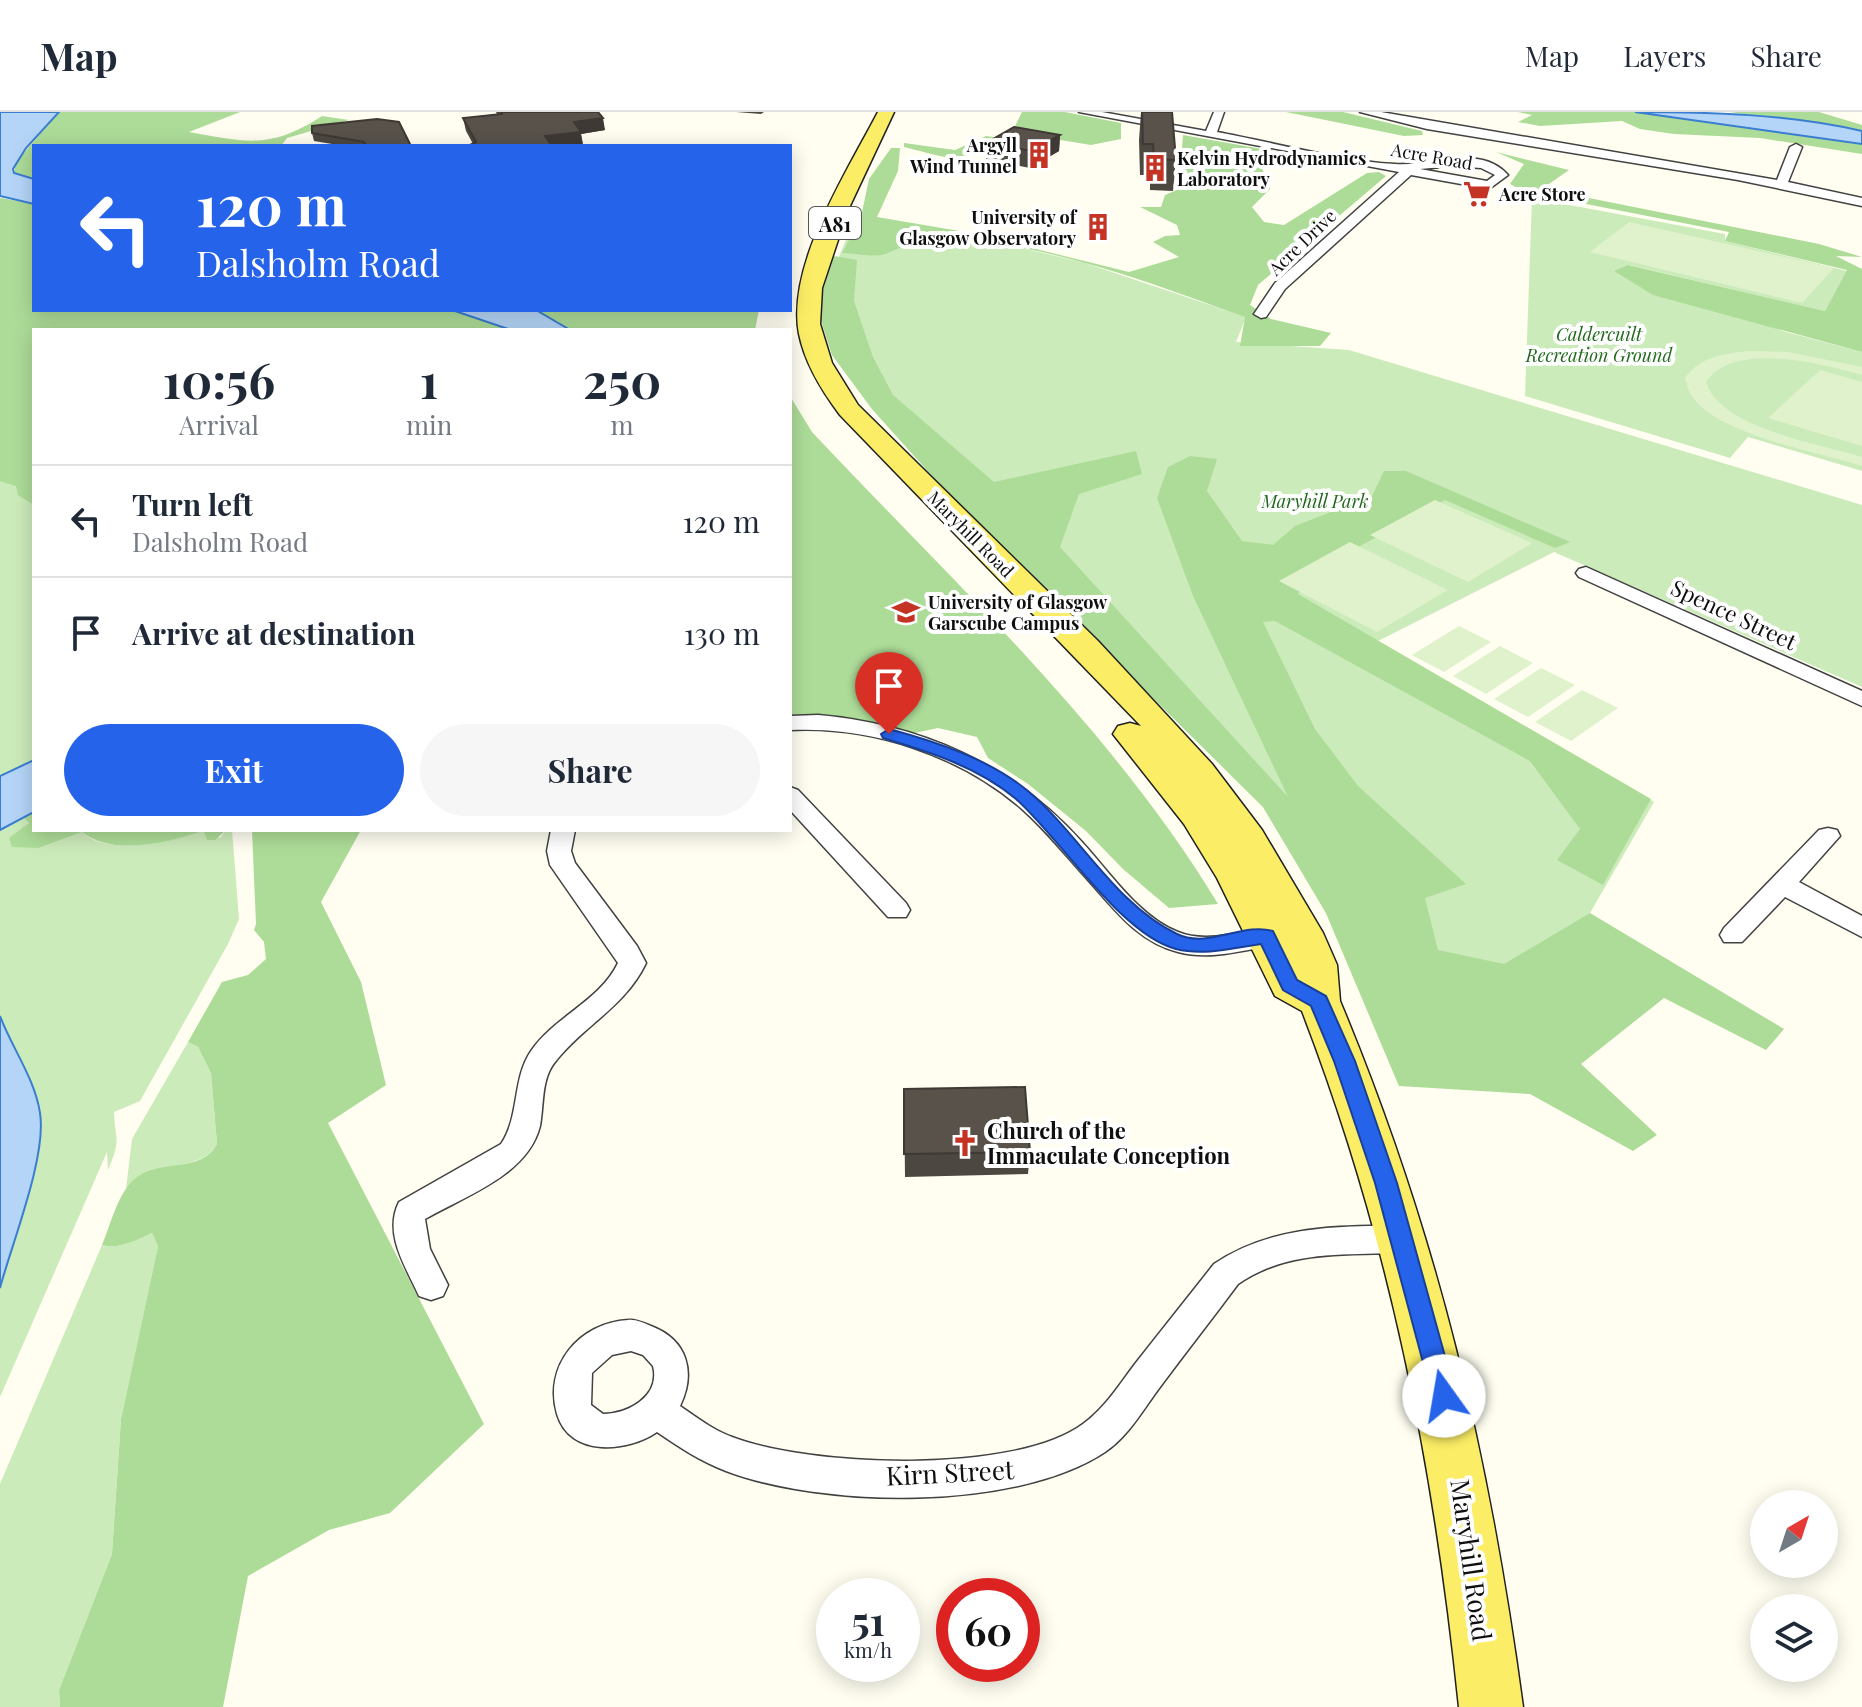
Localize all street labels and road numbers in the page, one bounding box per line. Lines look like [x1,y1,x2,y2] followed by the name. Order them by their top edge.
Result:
[1388,137,1475,175] street label: Acre Road
[1262,204,1341,281] street label: Acre Drive
[809,207,861,239] road number: A81
[923,486,1020,583] street label: Maryhill Road
[1666,572,1803,657] street label: Spence Street
[885,1451,1016,1493] street label: Kirn Street
[1443,1477,1501,1643] street label: Maryhill Road

